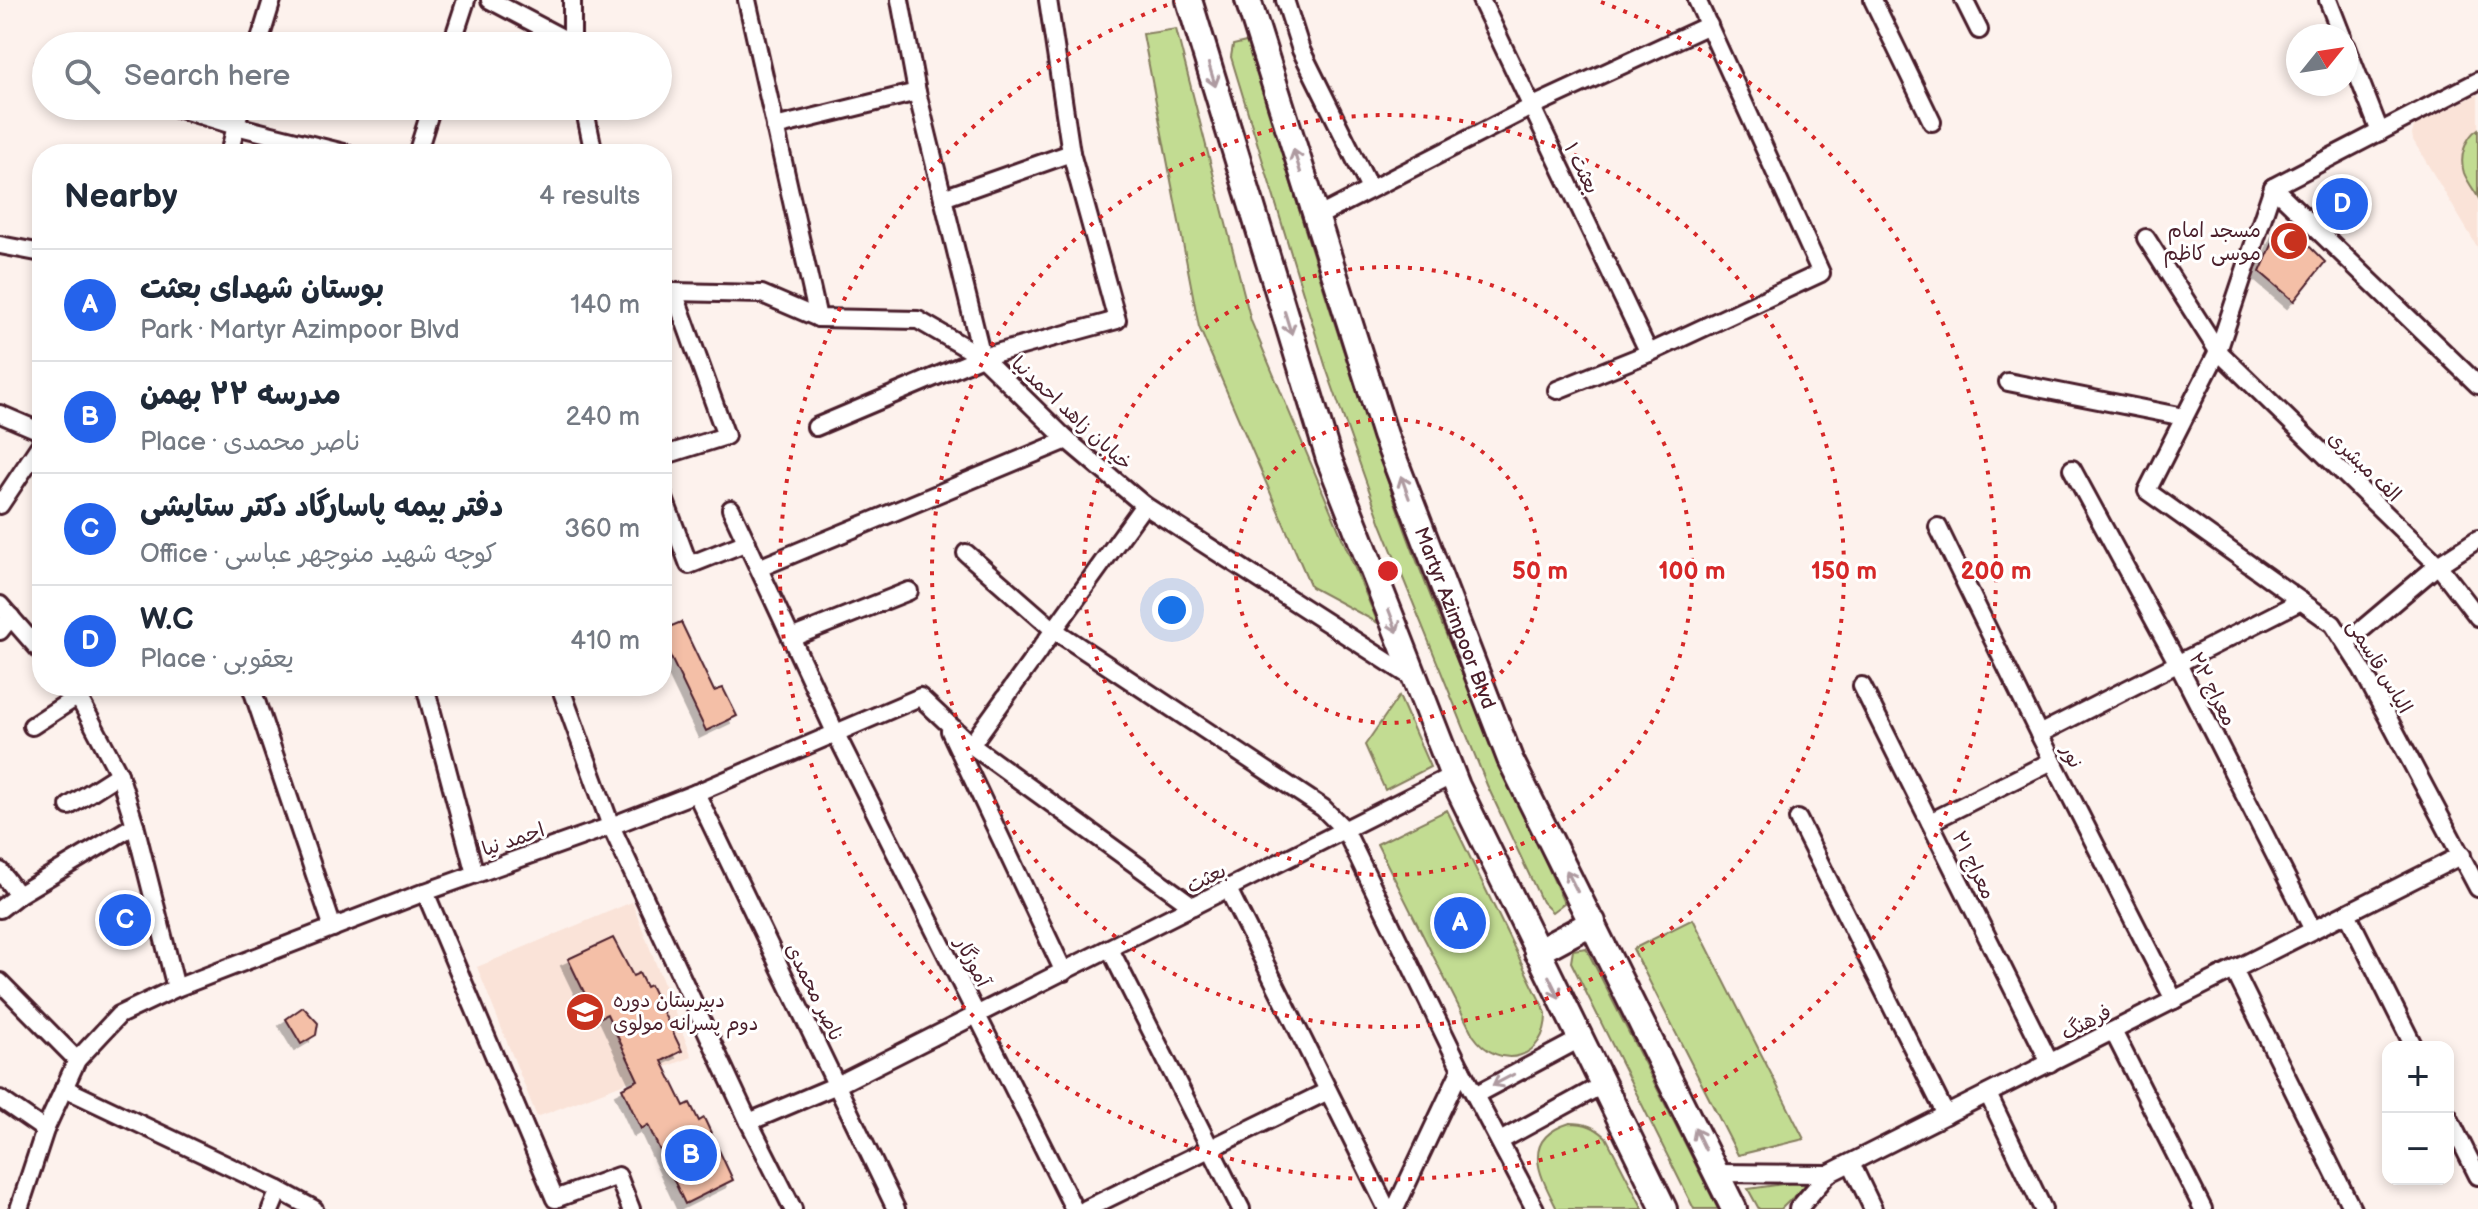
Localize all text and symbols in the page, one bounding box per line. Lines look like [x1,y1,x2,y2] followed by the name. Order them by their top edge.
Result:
[2286,24,2358,96] north arrow
[32,32,672,120] search box
[60,54,104,98] icon: search
[124,58,290,94] text: Search here
[1205,61,1220,87] one-way arrow
[1558,139,1604,198] street label: بعثت ۱
[1289,148,1304,173] one-way arrow
[2316,174,2368,234] pin: D
[64,176,178,217] text: Nearby
[539,181,640,212] text: 4 results
[2164,219,2261,268] place label: مسجد امام موسی کاظم
[2268,220,2310,262] mosque icon: مسجد امام موسی کاظم
[140,271,384,307] text: بوستان شهدای بعثت
[82,290,98,321] text: A
[570,290,640,321] text: 140 m
[1281,310,1296,336] one-way arrow
[140,315,460,346] text: Park · Martyr Azimpoor Blvd
[1006,352,1137,476] street label: خیابان زاهد احمدنیا
[140,377,341,413] text: مدرسه ۲۲ بهمن
[81,402,99,433] text: B
[565,402,640,433] text: 240 m
[2323,426,2406,507] street label: الف مبشری
[140,427,361,458] text: Place · ناصر محمدی
[1397,475,1411,500] one-way arrow
[140,489,503,525] text: دفتر بیمه پاسارگاد دکتر ستایشی
[81,514,99,545] text: C
[564,514,640,545] text: 360 m
[1409,524,1501,712] street label: Martyr Azimpoor Blvd
[140,539,497,570] text: Office · کوچه شهید منوچهر عباسی
[1374,557,1402,585] centre of rings
[1512,557,1568,586] text: 50 m
[1659,557,1725,586] text: 100 m
[1811,557,1877,586] text: 150 m
[1961,557,2031,586] text: 200 m
[1152,590,1192,630] your location
[140,602,193,638] text: W.C
[1386,608,1401,633] one-way arrow
[2342,615,2417,718] street label: الیاس قاسمی
[81,626,99,657] text: D
[570,626,640,657] text: 410 m
[140,644,294,675] text: Place · یعقوبی
[2183,649,2241,731] street label: معراج ۲۲
[2055,740,2087,772] street label: نور
[479,818,548,862] street label: احمد نیا
[1945,827,2000,904] street label: معراج ۲۱
[1183,859,1230,899] street label: بعثت
[1563,869,1579,893] one-way arrow
[99,890,151,950] pin: C
[1434,893,1486,953] pin: A
[949,932,995,992] street label: آموزگار
[780,939,848,1046] street label: ناصر محمدی
[1547,974,1562,998] one-way arrow
[613,989,758,1039] place label: دبیرستان دوره دوم پسرانه مولوی
[564,991,606,1033] school or university icon: دبیرستان دوره دوم پسرانه مولوی
[2057,1000,2116,1046] street label: فرهنگ
[2382,1041,2454,1185] map controls
[2382,1041,2454,1113] button: +
[1491,1073,1515,1088] one-way arrow
[2382,1113,2454,1185] button: −
[665,1125,717,1185] pin: B
[1691,1128,1706,1151] one-way arrow

